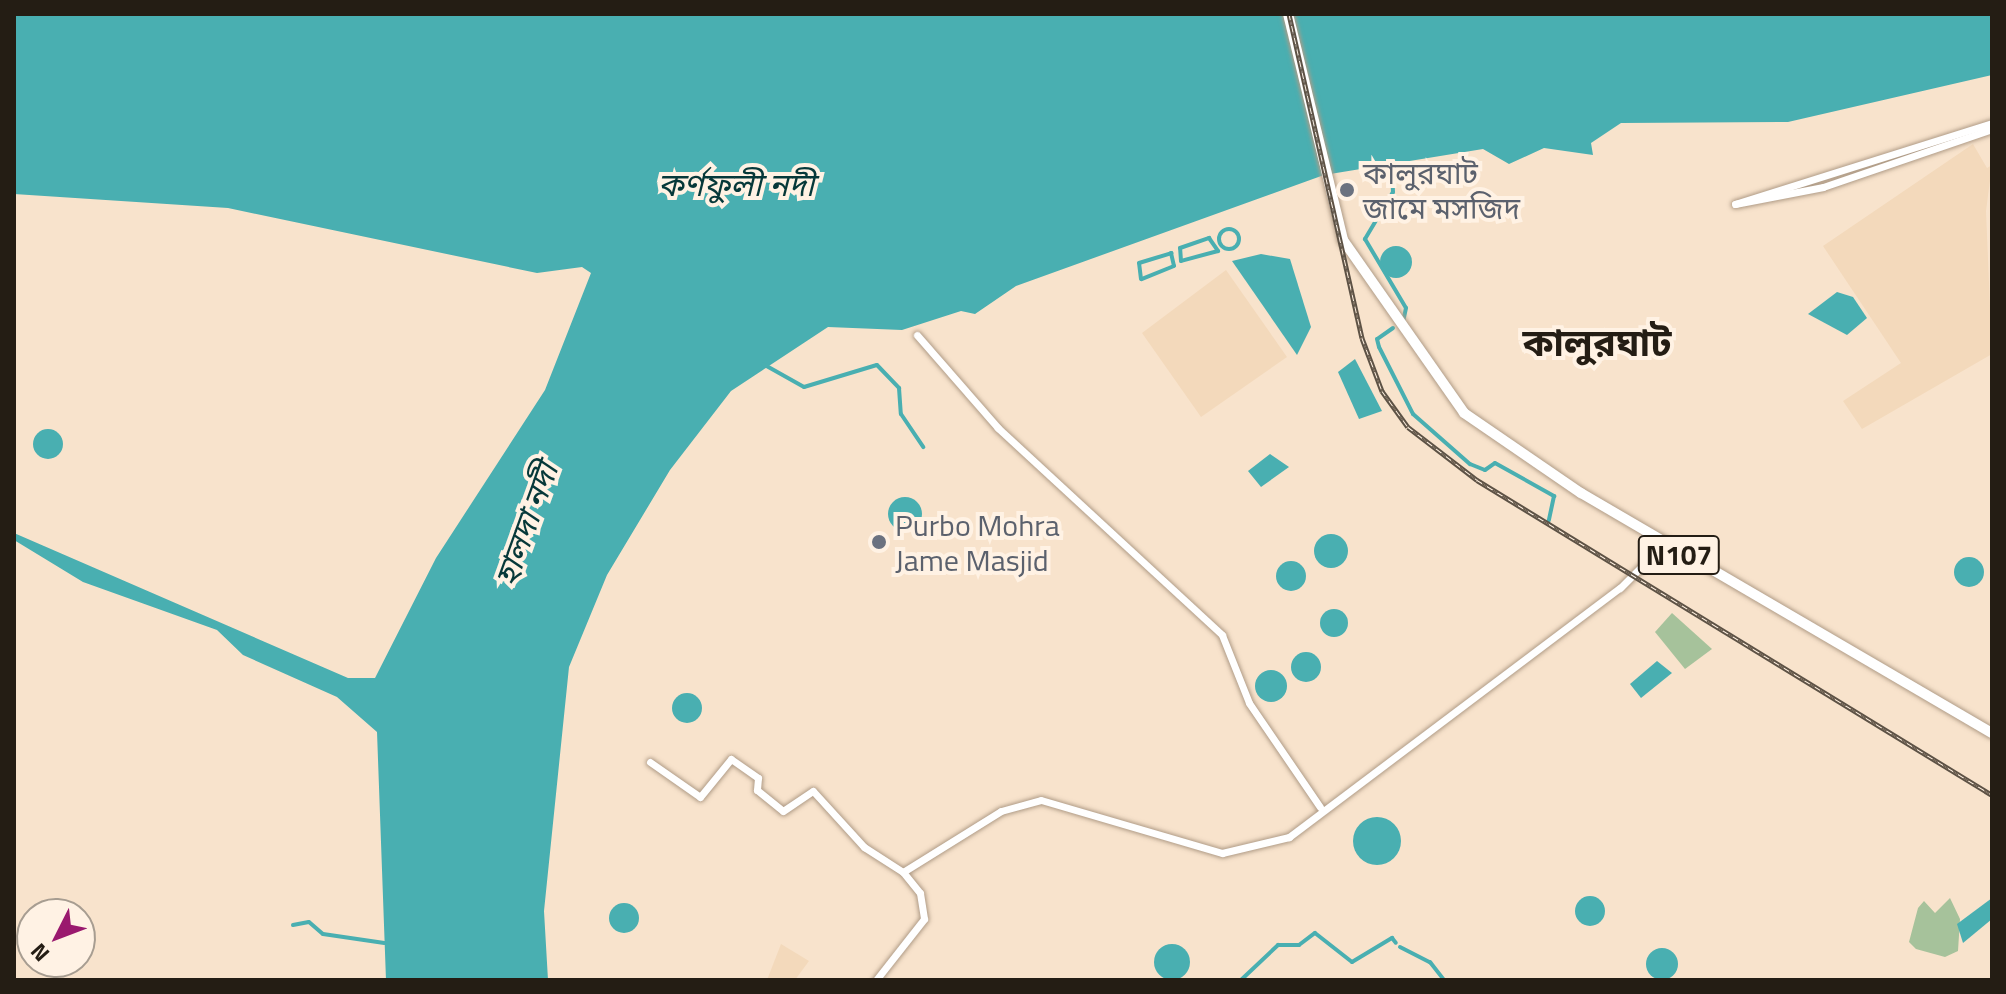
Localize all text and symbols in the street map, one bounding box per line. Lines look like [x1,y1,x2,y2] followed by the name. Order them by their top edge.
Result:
[1363,155,1520,226] place label: কালুরঘাট জামে মসজিদ
[658,165,814,203] water label: কর্ণফুলী নদী
[1338,181,1356,199] marker: কালুরঘাট জামে মসজিদ
[1522,320,1672,366] district label: কালুরঘাট
[486,457,566,591] water label: হালদা নদী
[895,507,1060,578] place label: Purbo Mohra Jame Masjid
[1637,531,1721,579] road number: N107
[870,533,888,551] marker: Purbo Mohra Jame Masjid
[16,898,96,978] north arrow
[22,936,57,970] text: N

